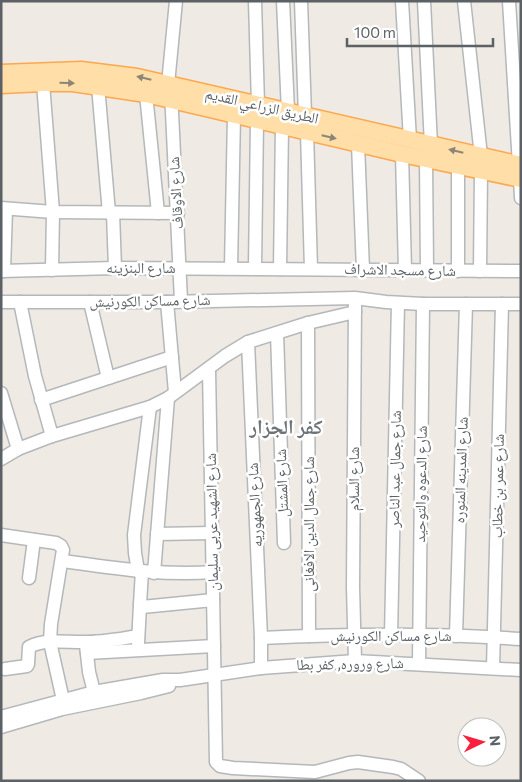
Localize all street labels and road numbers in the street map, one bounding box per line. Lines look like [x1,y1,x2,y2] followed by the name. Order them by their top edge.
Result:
[203,83,321,131] street label: الطريق الزراعي القديم
[164,156,188,230] street label: شارع الاوقاف
[106,258,176,278] street label: شارع البنزينه
[344,259,456,281] street label: شارع مسجد الاشراف
[89,290,211,312] street label: شارع مساكن الكورنيش
[384,410,406,529] street label: شارع جمال عبد الناصر
[449,416,473,524] street label: شارع المدينه المنوره
[410,425,432,543] street label: شارع الدعوه والتوحيد
[487,434,509,538] street label: شارع عمر بن خطاب
[344,447,364,511] street label: شارع السلام
[271,448,293,518] street label: شارع المشتل
[201,453,223,591] street label: شارع الشهيد عربى سليمان
[299,456,319,592] street label: شارع جمال الدين الافغانى
[243,462,267,548] street label: شارع الجمهوريه
[330,626,452,646] street label: شارع مساكن الكورنيش
[296,653,404,675] street label: شارع وروره, كفر بطا

